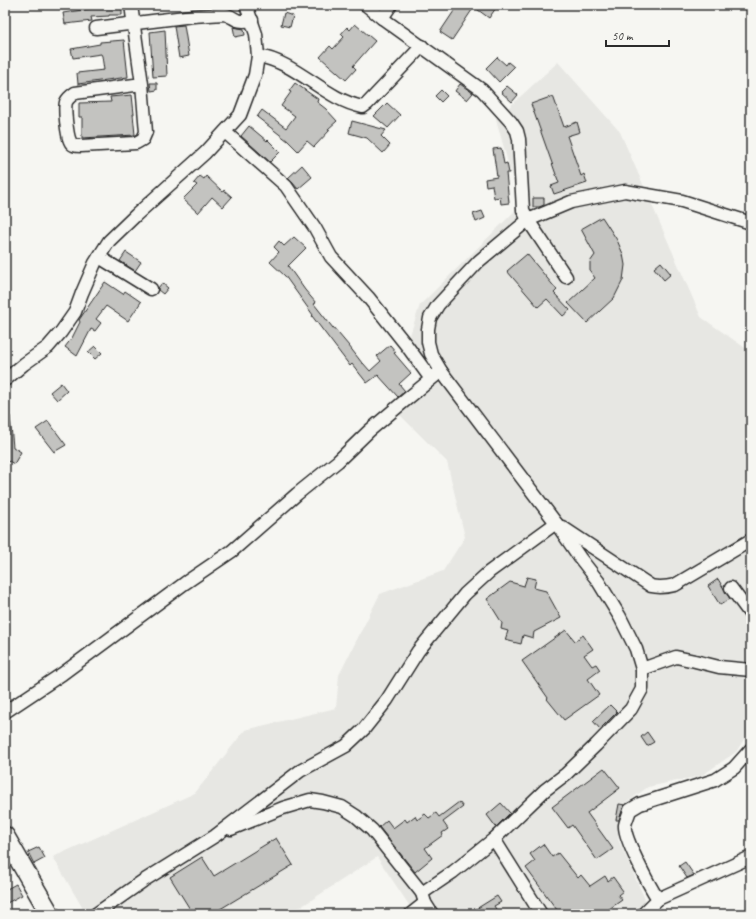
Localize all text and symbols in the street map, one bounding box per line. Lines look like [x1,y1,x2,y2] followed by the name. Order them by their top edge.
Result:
[606,22,669,48] scale bar
[612,28,634,44] text: 50 m

